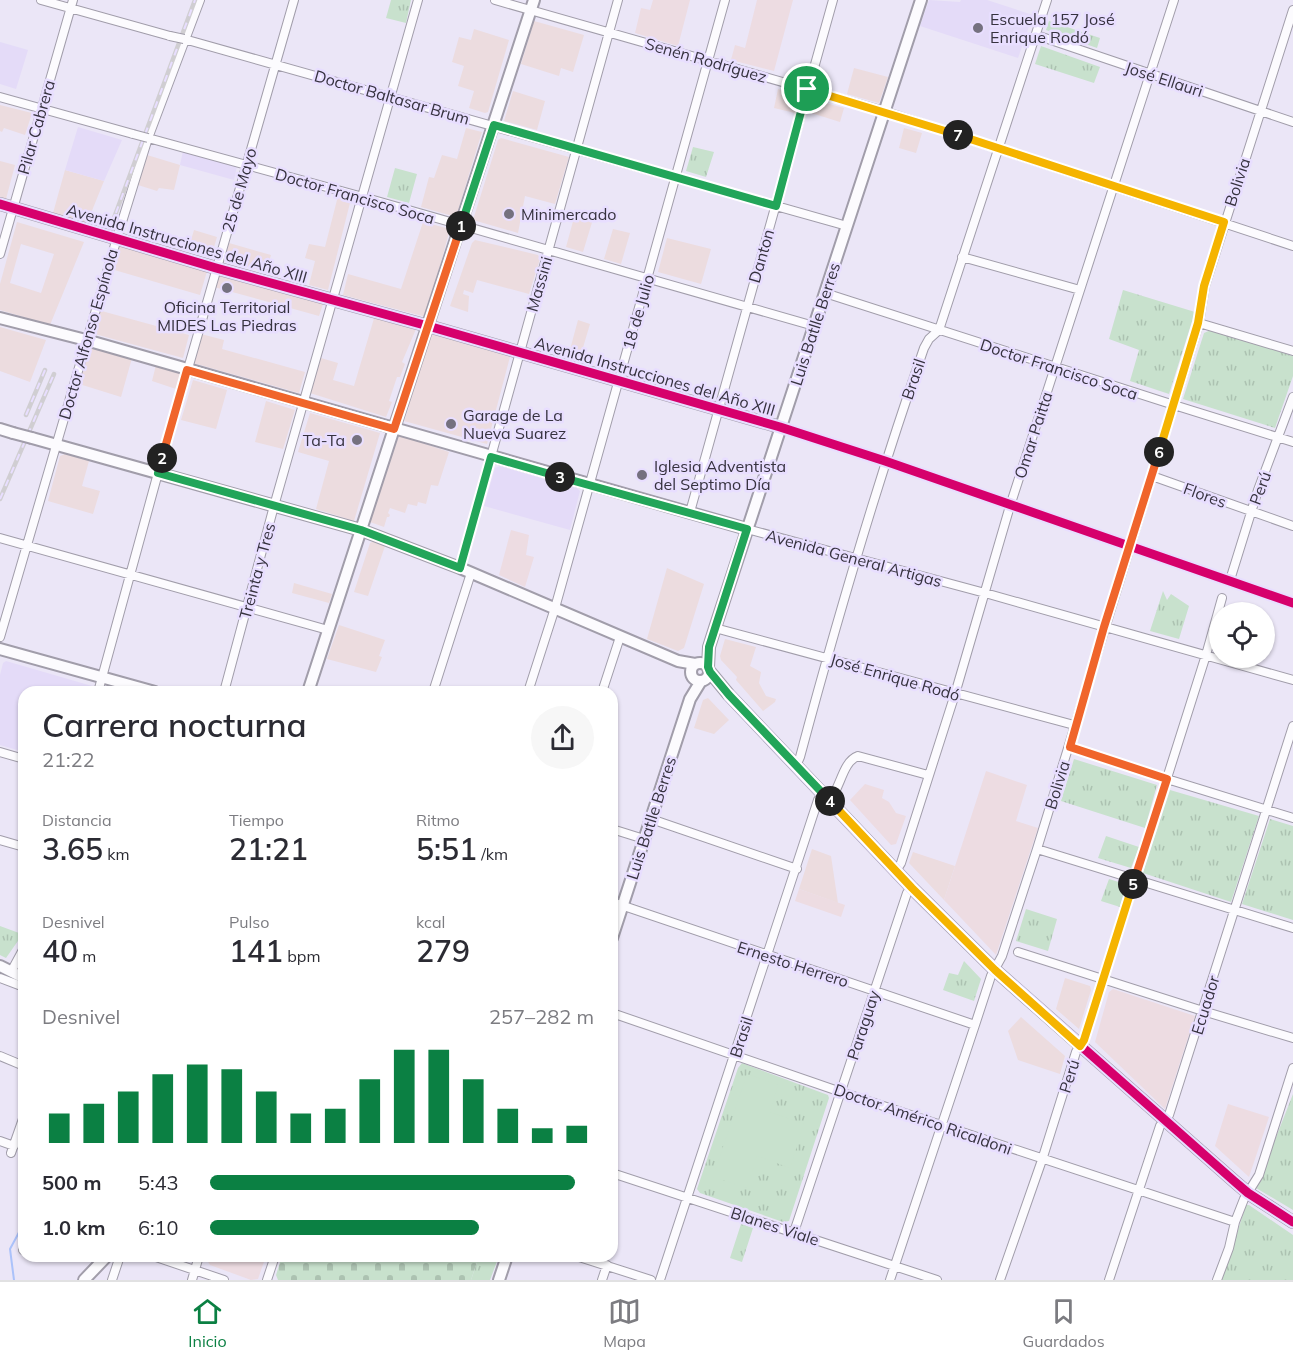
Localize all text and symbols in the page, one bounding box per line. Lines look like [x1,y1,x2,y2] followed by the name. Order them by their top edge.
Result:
[990,9,1115,47] place label: Escuela 157 José Enrique Rodó
[971,21,985,35] marker: Escuela 157 José Enrique Rodó
[643,33,769,87] street label: Senén Rodríguez
[1123,57,1205,101] street label: José Ellauri
[781,63,832,114] pin
[312,65,472,129] street label: Doctor Baltasar Brum
[790,72,823,105] icon: arrive
[13,78,59,176] street label: Pilar Cabrera
[943,120,973,150] pin: 7
[953,125,963,145] text: 7
[217,146,261,234] street label: 25 de Mayo
[1220,155,1254,209] street label: Bolivia
[273,164,437,228] street label: Doctor Francisco Soca
[64,199,310,287] street label: Avenida Instrucciones del Año XIII
[521,204,616,224] place label: Minimercado
[502,207,516,221] marker: Minimercado
[446,211,476,241] pin: 1
[456,216,466,236] text: 1
[744,227,778,285] street label: Danton
[54,246,122,422] street label: Doctor Alfonso Espínola
[522,254,556,314] street label: Massini
[786,260,844,388] street label: Luis Batlle Berres
[618,272,658,352] street label: 18 de Julio
[220,281,234,295] marker: Oficina Territorial MIDES Las Piedras
[157,297,297,335] place label: Oficina Territorial MIDES Las Piedras
[532,332,778,420] street label: Avenida Instrucciones del Año XIII
[978,334,1140,404] street label: Doctor Francisco Soca
[897,356,929,402] street label: Brasil
[1010,389,1056,481] street label: Omar Paitta
[463,405,566,443] place label: Garage de La Nueva Suarez
[444,417,458,431] marker: Garage de La Nueva Suarez
[303,430,345,450] place label: Ta-Ta
[350,433,364,447] marker: Ta-Ta
[1144,437,1174,467] pin: 6
[1154,442,1164,462] text: 6
[147,443,177,473] pin: 2
[157,448,167,468] text: 2
[654,456,786,494] place label: Iglesia Adventista del Septimo Día
[545,462,575,492] pin: 3
[555,467,565,487] text: 3
[635,468,649,482] marker: Iglesia Adventista del Septimo Día
[1245,469,1275,507] street label: Perú
[1181,478,1229,512] street label: Flores
[235,521,279,621] street label: Treinta y Tres
[764,525,944,591] street label: Avenida General Artigas
[1209,602,1275,668] map controls
[1209,602,1275,668] button: locate
[828,649,962,705] street label: José Enrique Rodó
[42,704,307,745] text: Carrera nocturna
[531,706,594,769] button: share
[42,747,95,772] text: 21:22
[622,754,680,882] street label: Luis Batlle Berres
[1040,758,1074,812] street label: Bolivia
[815,786,845,816] pin: 4
[825,791,835,811] text: 4
[42,810,112,830] text: Distancia
[229,810,284,830] text: Tiempo
[416,810,460,830] text: Ritmo
[42,830,103,868] text: 3.65
[229,830,308,868] text: 21:21
[416,830,477,868] text: 5:51
[103,844,130,864] text: km
[477,844,508,864] text: /km
[1118,869,1148,899] pin: 5
[1128,874,1138,894] text: 5
[42,912,105,932] text: Desnivel
[229,912,269,932] text: Pulso
[416,912,445,932] text: kcal
[42,932,78,970] text: 40
[229,932,283,970] text: 141
[416,932,470,970] text: 279
[735,937,851,991] street label: Ernesto Herrero
[78,946,96,966] text: m
[283,946,320,966] text: bpm
[1187,973,1223,1037] street label: Ecuador
[842,987,884,1062] street label: Paraguay
[42,1004,120,1029] text: Desnivel
[489,1004,594,1029] text: 257–282 m
[725,1014,757,1060] street label: Brasil
[1054,1057,1084,1095] street label: Perú
[831,1079,1015,1159] street label: Doctor Américo Ricaldoni
[42,1170,101,1195] text: 500 m
[138,1170,179,1195] text: 5:43
[728,1202,822,1250] street label: Blanes Viale
[42,1215,105,1240] text: 1.0 km
[138,1215,179,1240] text: 6:10
[188,1295,227,1351] tab: Inicio
[603,1295,646,1351] tab: Mapa
[1023,1295,1105,1351] tab: Guardados

